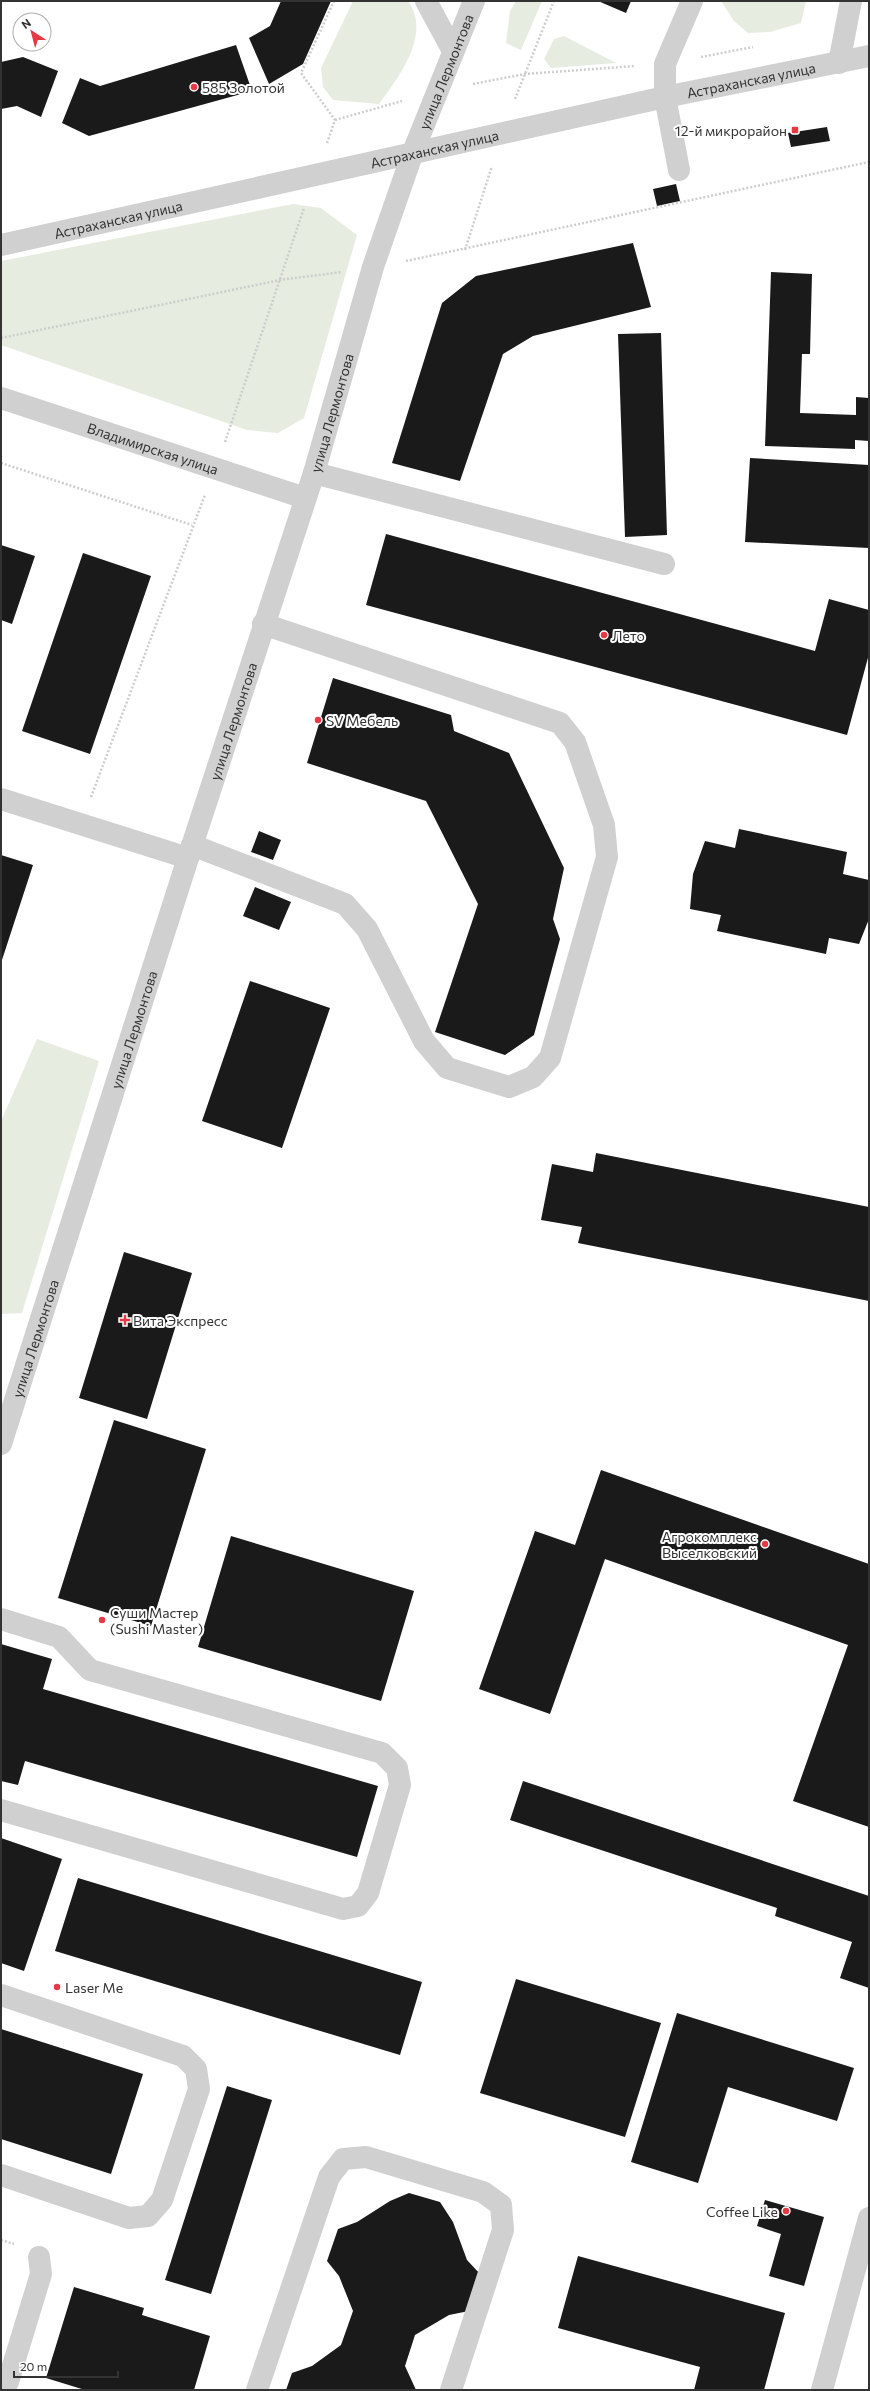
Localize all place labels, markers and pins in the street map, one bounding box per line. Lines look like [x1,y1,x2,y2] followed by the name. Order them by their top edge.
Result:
[202,79,285,96] place label: 585 Золотой
[189,82,199,92] marker: 585 Золотой
[675,122,787,139] place label: 12-й микрорайон
[790,125,800,135] marker: 12-й микрорайон
[612,627,645,644] place label: Лето
[599,630,609,640] marker: Лето
[326,712,398,729] place label: SV Мебель
[313,715,323,725] marker: SV Мебель
[133,1312,228,1329] place label: Вита Экспресс
[120,1315,130,1325] marker: Вита Экспресс
[662,1528,757,1561] place label: Агрокомплекс Выселковский
[760,1539,770,1549] marker: Агрокомплекс Выселковский
[110,1604,203,1637] place label: Суши Мастер (Sushi Master)
[97,1615,107,1625] marker: Суши Мастер (Sushi Master)
[65,1979,123,1996] place label: Laser Me
[52,1982,62,1992] marker: Laser Me
[706,2203,778,2220] place label: Coffee Like
[781,2206,791,2216] marker: Coffee Like

